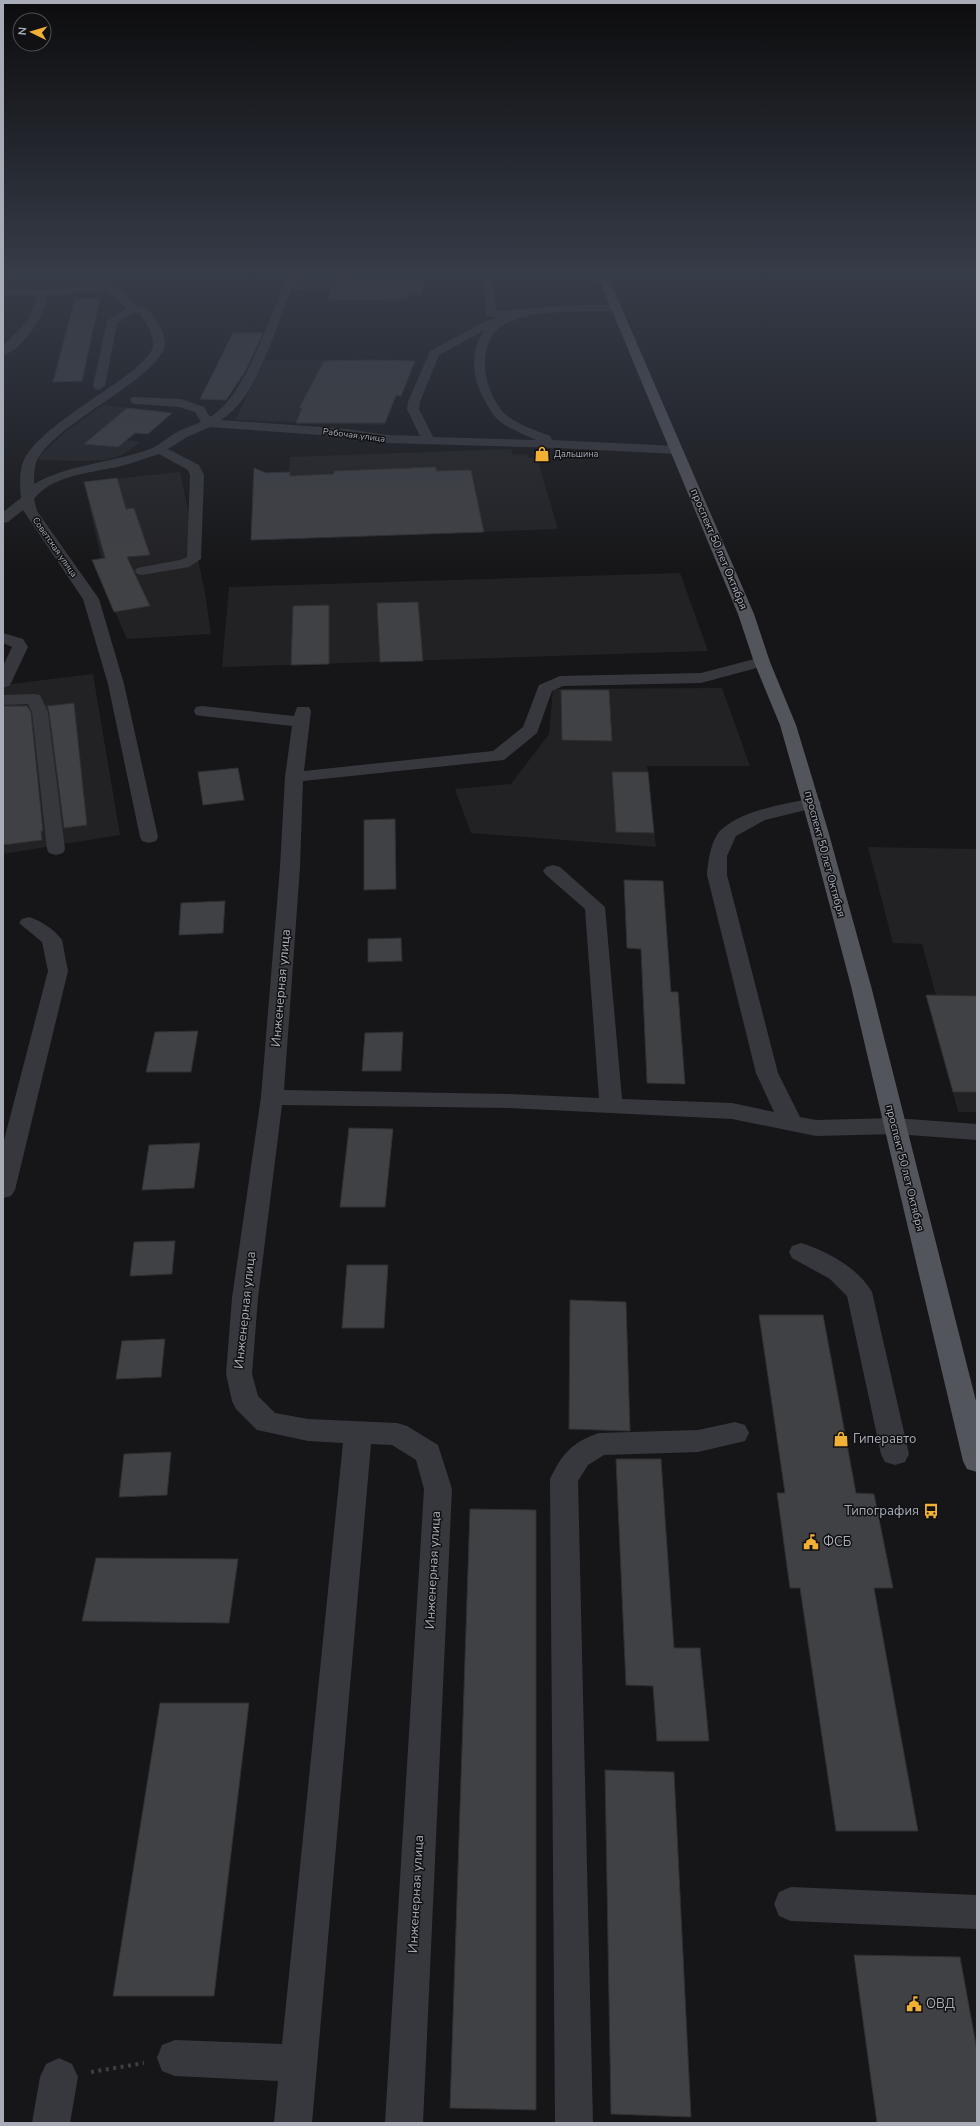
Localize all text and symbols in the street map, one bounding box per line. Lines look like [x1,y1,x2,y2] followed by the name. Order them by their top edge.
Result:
[12,12,52,52] north arrow
[15,26,30,36] text: N
[322,425,386,445] street label: Рабочая улица
[533,445,551,463] shop icon: Дальшина
[554,448,599,460] place label: Дальшина
[687,486,751,612] street label: проспект 50 лет Октября
[30,514,80,580] street label: Советская улица
[801,789,849,919] street label: проспект 50 лет Октября
[267,928,295,1048] street label: Инженерная улица
[882,1103,928,1233] street label: проспект 50 лет Октября
[230,1250,260,1370] street label: Инженерная улица
[832,1430,850,1448] shop icon: Гиперавто
[853,1430,916,1448] place label: Гиперавто
[844,1502,919,1520] place label: Типография
[922,1502,940,1520] bus stop icon: Типография
[421,1511,445,1629] street label: Инженерная улица
[802,1533,820,1551] public building icon: ФСБ
[823,1533,851,1551] place label: ФСБ
[404,1835,428,1953] street label: Инженерная улица
[905,1995,923,2013] public building icon: ОВД
[926,1995,955,2013] place label: ОВД

